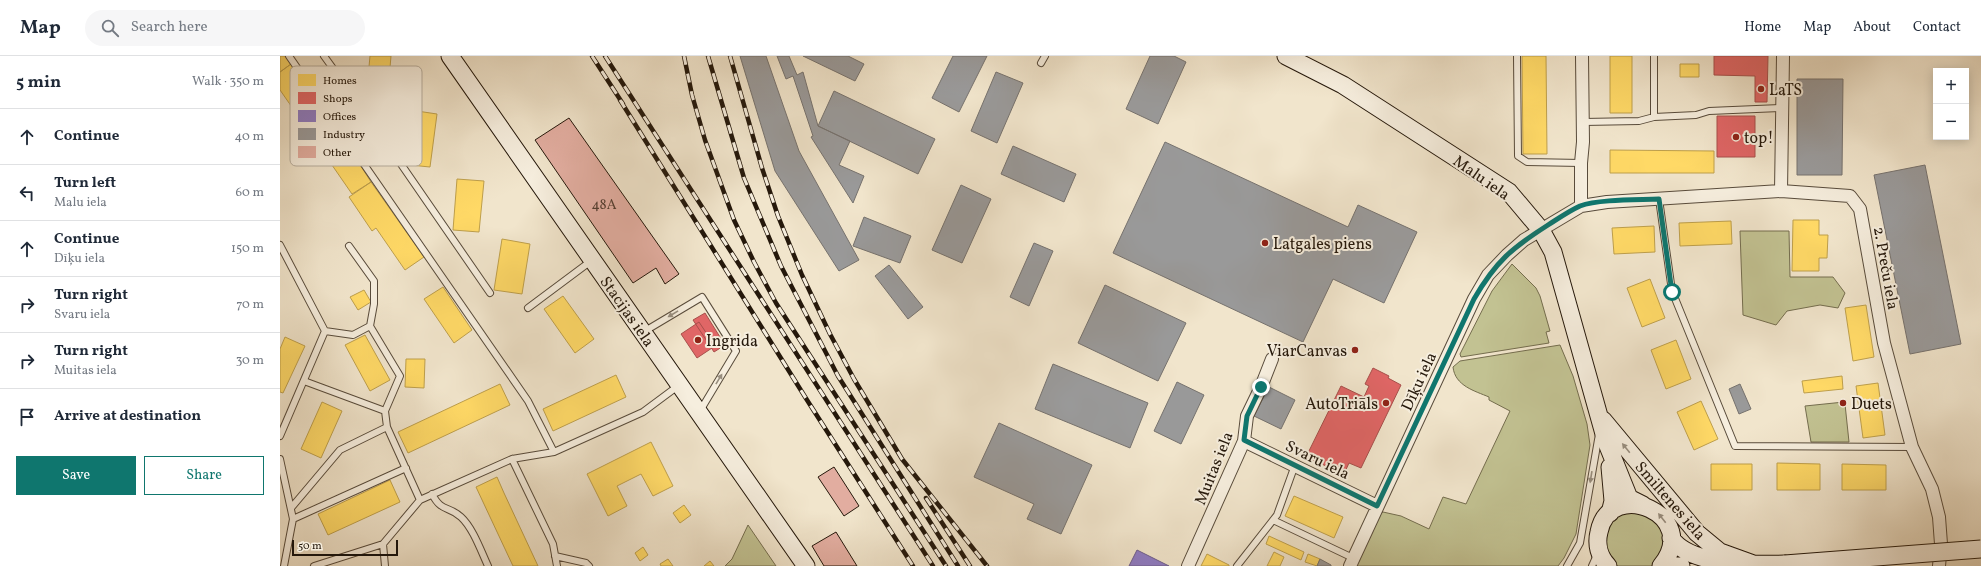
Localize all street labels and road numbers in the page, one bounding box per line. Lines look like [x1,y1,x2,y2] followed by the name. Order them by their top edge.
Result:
[1448,151,1514,206] street label: Malu iela
[1867,225,1903,311] street label: 2. Preču iela
[594,272,659,352] street label: Stacijas iela
[1397,349,1443,415] street label: Dīķu iela
[1190,429,1240,509] street label: Muitas iela
[1281,436,1353,486] street label: Svaru iela
[1629,457,1710,546] street label: Smiltenes iela

